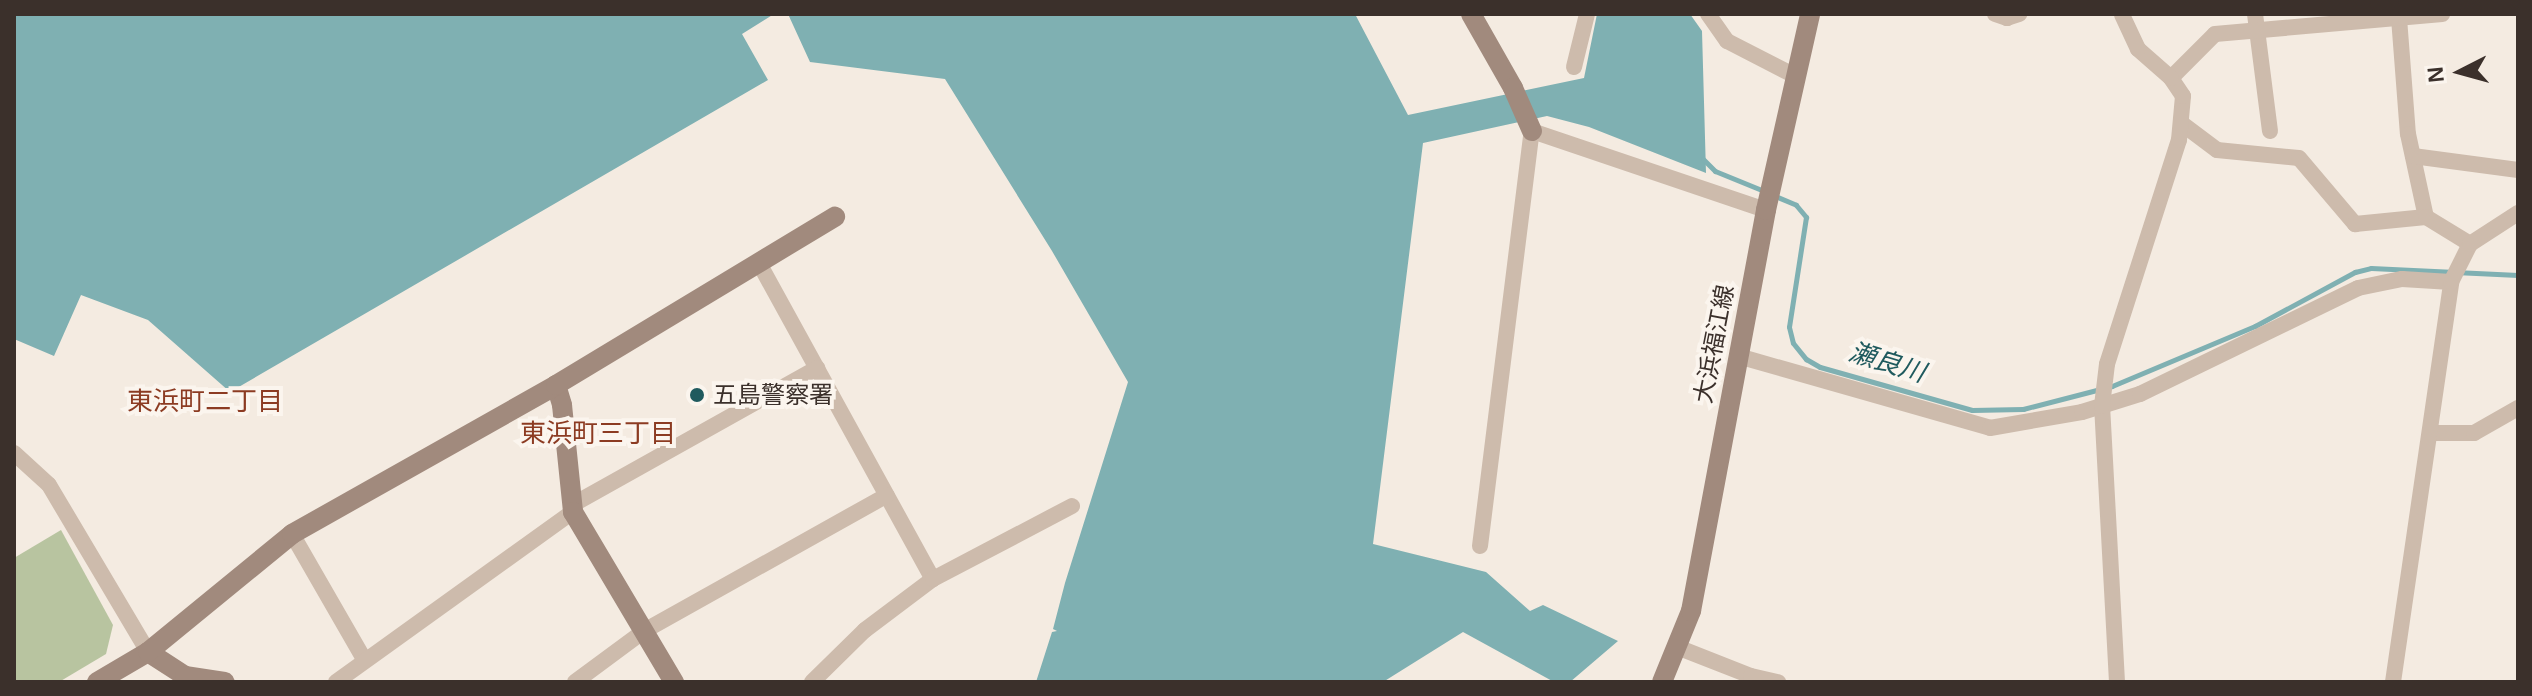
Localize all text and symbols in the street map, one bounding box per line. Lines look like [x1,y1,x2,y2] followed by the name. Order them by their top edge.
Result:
[2420,32,2500,112] north arrow
[2422,65,2449,84] text: N
[1688,282,1740,406] street label: 大浜福江線
[1845,337,1929,389] water label: 瀬良川
[713,381,833,409] place label: 五島警察署
[127,386,283,418] district label: 東浜町二丁目
[688,386,706,404] marker: 五島警察署
[520,418,676,450] district label: 東浜町三丁目

